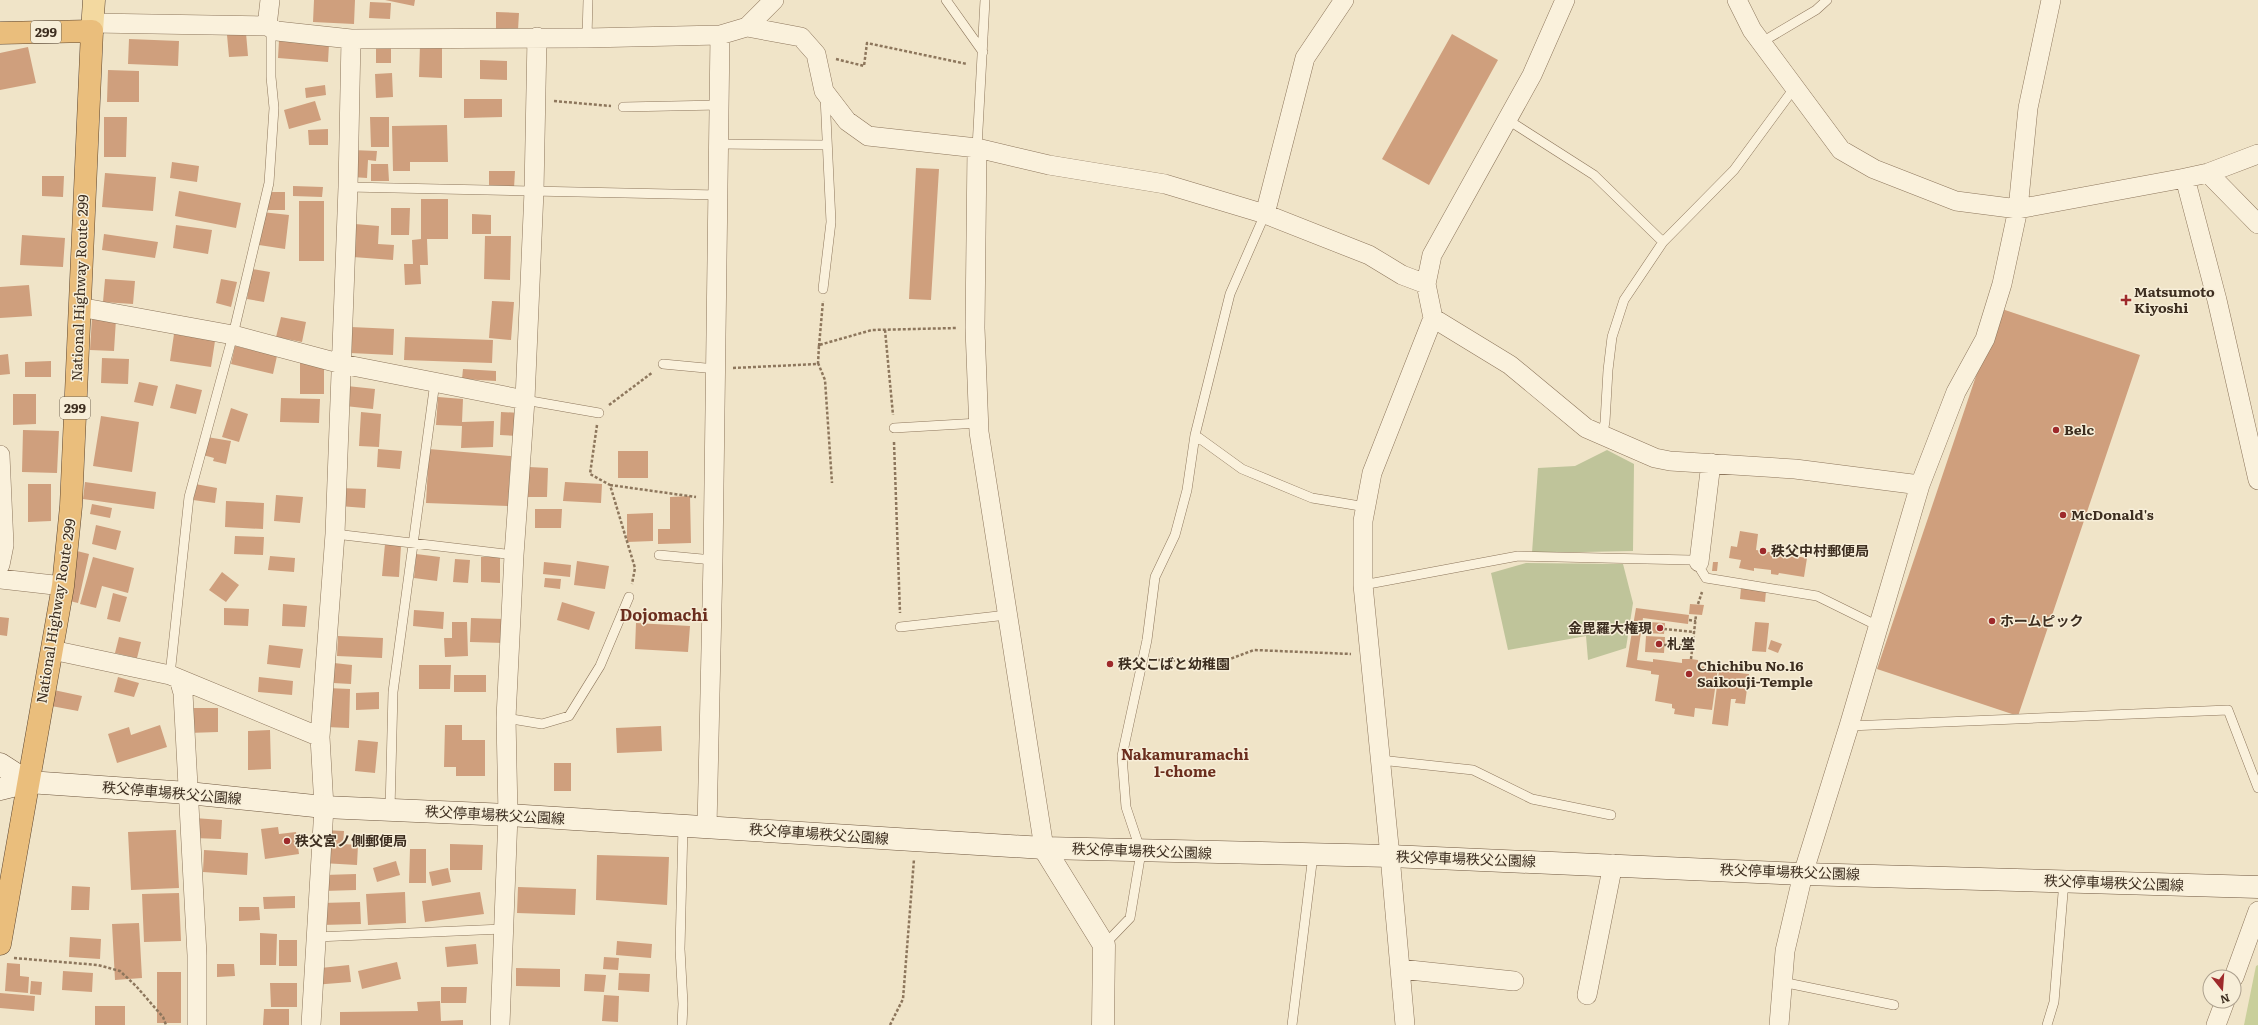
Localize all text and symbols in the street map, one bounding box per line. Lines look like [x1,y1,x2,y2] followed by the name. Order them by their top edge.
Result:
[31,21,61,43] road number: 299
[66,194,92,382] street label: National Highway Route 299
[2134,281,2215,317] place label: Matsumoto Kiyoshi
[2121,295,2131,305] marker: Matsumoto Kiyoshi
[60,397,90,419] road number: 299
[2064,419,2094,439] place label: Belc
[2051,425,2061,435] marker: Belc
[2071,504,2154,524] place label: McDonald's
[2058,510,2068,520] marker: McDonald's
[31,517,80,705] street label: National Highway Route 299
[1771,540,1869,560] place label: 秩父中村郵便局
[1758,546,1768,556] marker: 秩父中村郵便局
[620,602,708,626] district label: Dojomachi
[2000,610,2084,630] place label: ホームピック
[1987,616,1997,626] marker: ホームピック
[1568,617,1652,637] place label: 金毘羅大権現
[1655,623,1665,633] marker: 金毘羅大権現
[1667,633,1695,653] place label: 札堂
[1654,639,1664,649] marker: 札堂
[1118,653,1230,673] place label: 秩父こばと幼稚園
[1697,655,1813,691] place label: Chichibu No.16 Saikouji-Temple
[1105,659,1115,669] marker: 秩父こばと幼稚園
[1684,669,1694,679] marker: Chichibu No.16 Saikouji-Temple
[1121,742,1250,782] district label: Nakamuramachi 1-chome
[101,776,243,808] street label: 秩父停車場秩父公園線
[425,800,565,828] street label: 秩父停車場秩父公園線
[749,818,890,848] street label: 秩父停車場秩父公園線
[295,830,407,850] place label: 秩父宮ノ側郵便局
[282,836,292,846] marker: 秩父宮ノ側郵便局
[1072,838,1212,862] street label: 秩父停車場秩父公園線
[1396,846,1536,870] street label: 秩父停車場秩父公園線
[1720,859,1860,883] street label: 秩父停車場秩父公園線
[2044,870,2184,894] street label: 秩父停車場秩父公園線
[2202,969,2242,1009] north arrow
[2218,991,2232,1009] text: N

